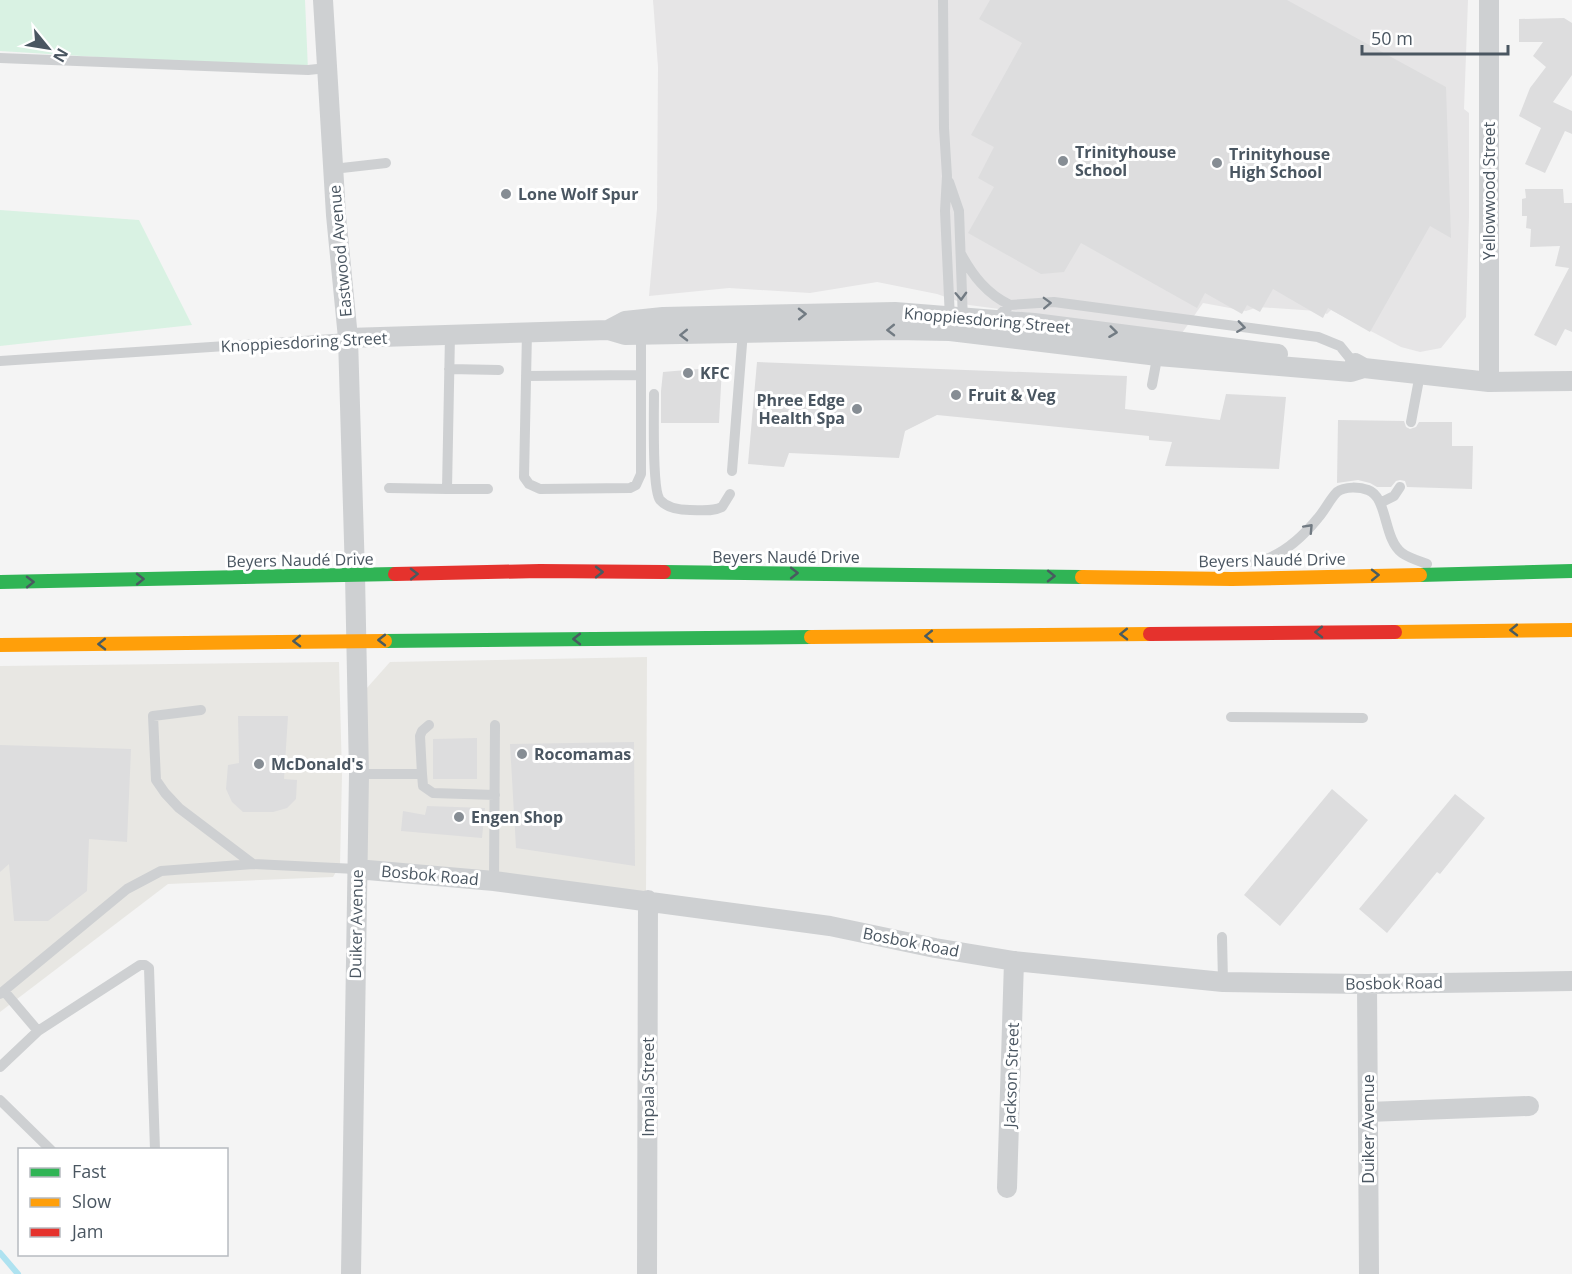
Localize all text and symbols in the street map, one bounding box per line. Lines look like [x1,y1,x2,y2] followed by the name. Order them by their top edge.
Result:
[18,18,78,78] north arrow
[1362,18,1508,56] scale bar
[1371,26,1413,50] text: 50 m
[48,44,74,67] text: N
[1478,122,1500,260] street label: Yellowwood Street
[1075,141,1176,181] place label: Trinityhouse School
[1229,143,1330,183] place label: Trinityhouse High School
[1056,154,1070,168] marker: Trinityhouse School
[1210,156,1224,170] marker: Trinityhouse High School
[518,183,638,205] place label: Lone Wolf Spur
[323,184,357,318] street label: Eastwood Avenue
[499,187,513,201] marker: Lone Wolf Spur
[955,291,968,300] one-way arrow
[1043,296,1052,309] one-way arrow
[903,302,1071,338] street label: Knoppiesdoring Street
[797,307,806,320] one-way arrow
[1236,320,1245,332] one-way arrow
[887,324,896,336] one-way arrow
[1109,326,1118,338] one-way arrow
[220,327,388,357] street label: Knoppiesdoring Street
[680,328,689,341] one-way arrow
[700,362,730,384] place label: KFC
[681,366,695,380] marker: KFC
[968,384,1056,406] place label: Fruit & Veg
[949,388,963,402] marker: Fruit & Veg
[757,389,845,429] place label: Phree Edge Health Spa
[850,402,864,416] marker: Phree Edge Health Spa
[1302,524,1313,535] one-way arrow
[712,546,860,568] street label: Beyers Naudé Drive
[226,548,374,572] street label: Beyers Naudé Drive
[1198,548,1346,572] street label: Beyers Naudé Drive
[594,566,603,578] one-way arrow
[789,567,798,579] one-way arrow
[409,568,418,580] one-way arrow
[1370,569,1379,582] one-way arrow
[1047,570,1056,582] one-way arrow
[135,573,144,586] one-way arrow
[26,575,35,588] one-way arrow
[1509,624,1518,636] one-way arrow
[1314,626,1323,638] one-way arrow
[1119,628,1128,640] one-way arrow
[924,629,933,642] one-way arrow
[573,632,582,645] one-way arrow
[378,634,387,646] one-way arrow
[293,635,302,647] one-way arrow
[98,637,107,650] one-way arrow
[534,743,631,765] place label: Rocomamas
[515,747,529,761] marker: Rocomamas
[271,753,364,775] place label: McDonald's
[252,757,266,771] marker: McDonald's
[471,806,563,828] place label: Engen Shop
[452,810,466,824] marker: Engen Shop
[380,860,480,890] street label: Bosbok Road
[344,869,368,979] street label: Duiker Avenue
[861,922,961,962] street label: Bosbok Road
[1345,971,1443,995] street label: Bosbok Road
[998,1022,1024,1130] street label: Jackson Street
[637,1037,659,1137] street label: Impala Street
[1357,1074,1379,1184] street label: Duiker Avenue
[18,1148,228,1256] legend
[72,1159,106,1183] text: Fast
[72,1189,111,1213] text: Slow
[70,1219,104,1243] text: Jam

